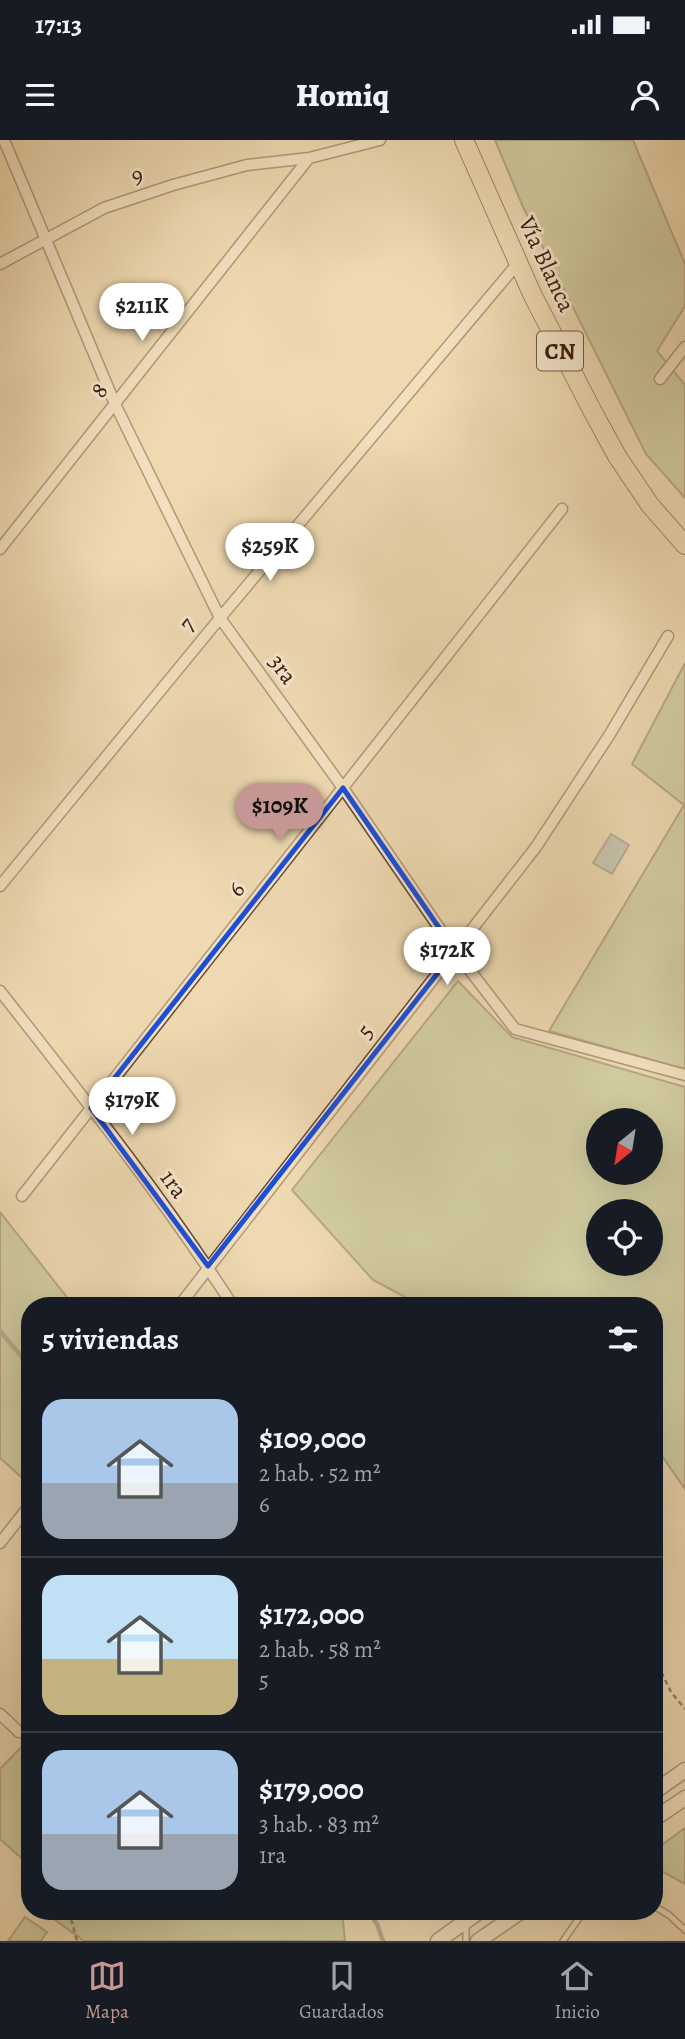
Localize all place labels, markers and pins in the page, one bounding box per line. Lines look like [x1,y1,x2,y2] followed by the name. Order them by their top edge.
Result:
[93,284,191,343] pin: $211K
[221,524,319,583] pin: $259K
[231,784,329,843] pin: $109K
[398,928,496,987] pin: $172K
[83,1077,181,1137] pin: $179K

